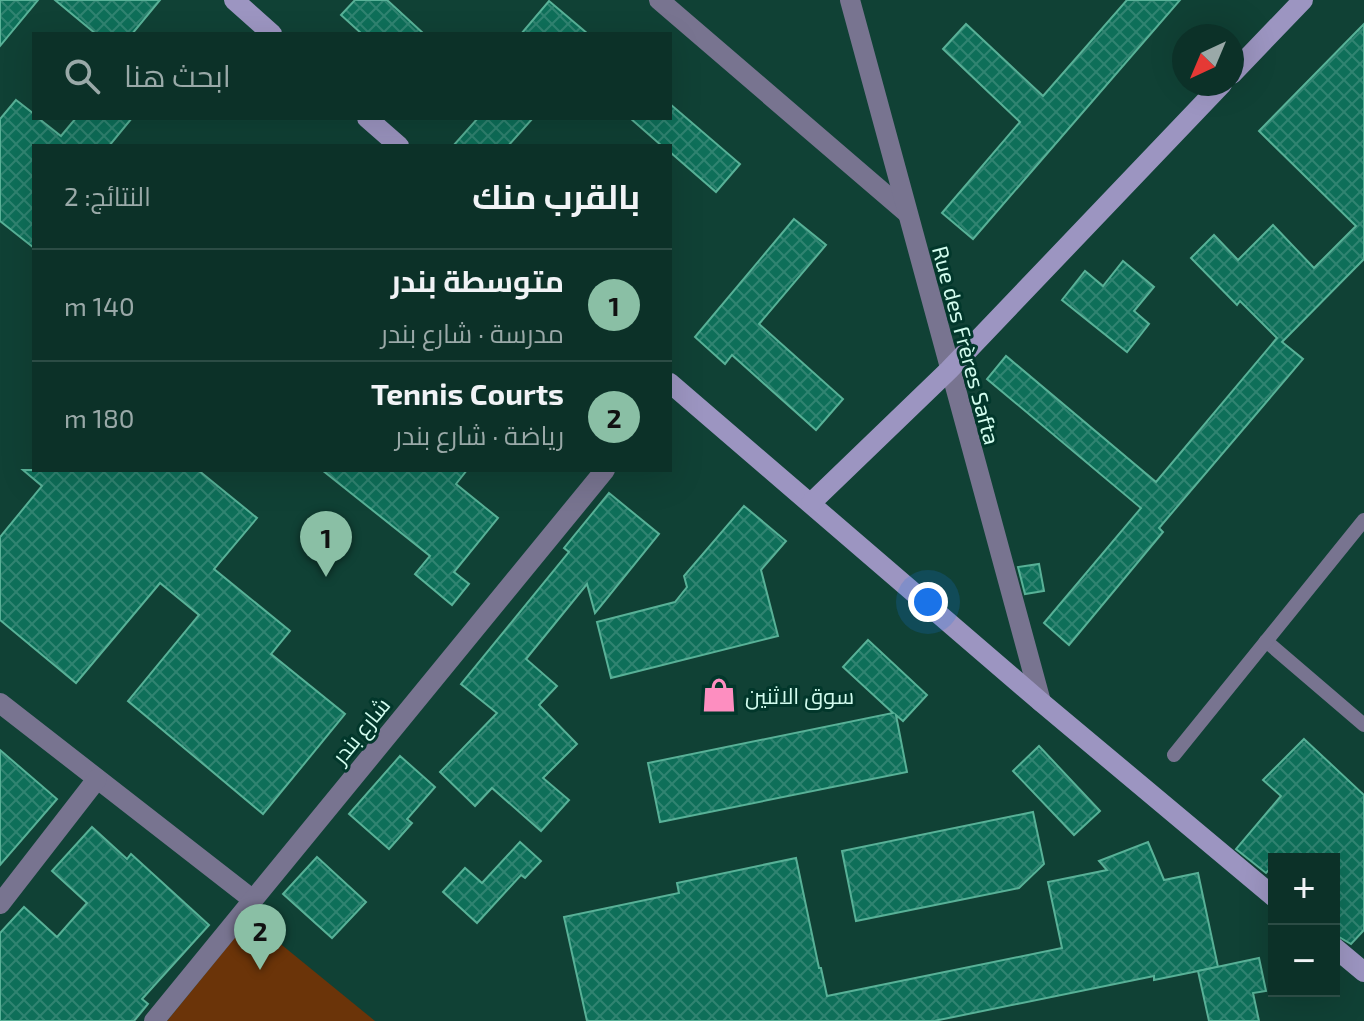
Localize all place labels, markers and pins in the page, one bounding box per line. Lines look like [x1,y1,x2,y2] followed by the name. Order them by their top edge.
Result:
[300,511,352,577] pin: 1
[700,676,738,714] shop icon: ﺳﻮق اﻻﺛﻨﻴﻦ
[745,682,854,710] place label: ﺳﻮق اﻻﺛﻨﻴﻦ
[234,904,286,970] pin: 2

